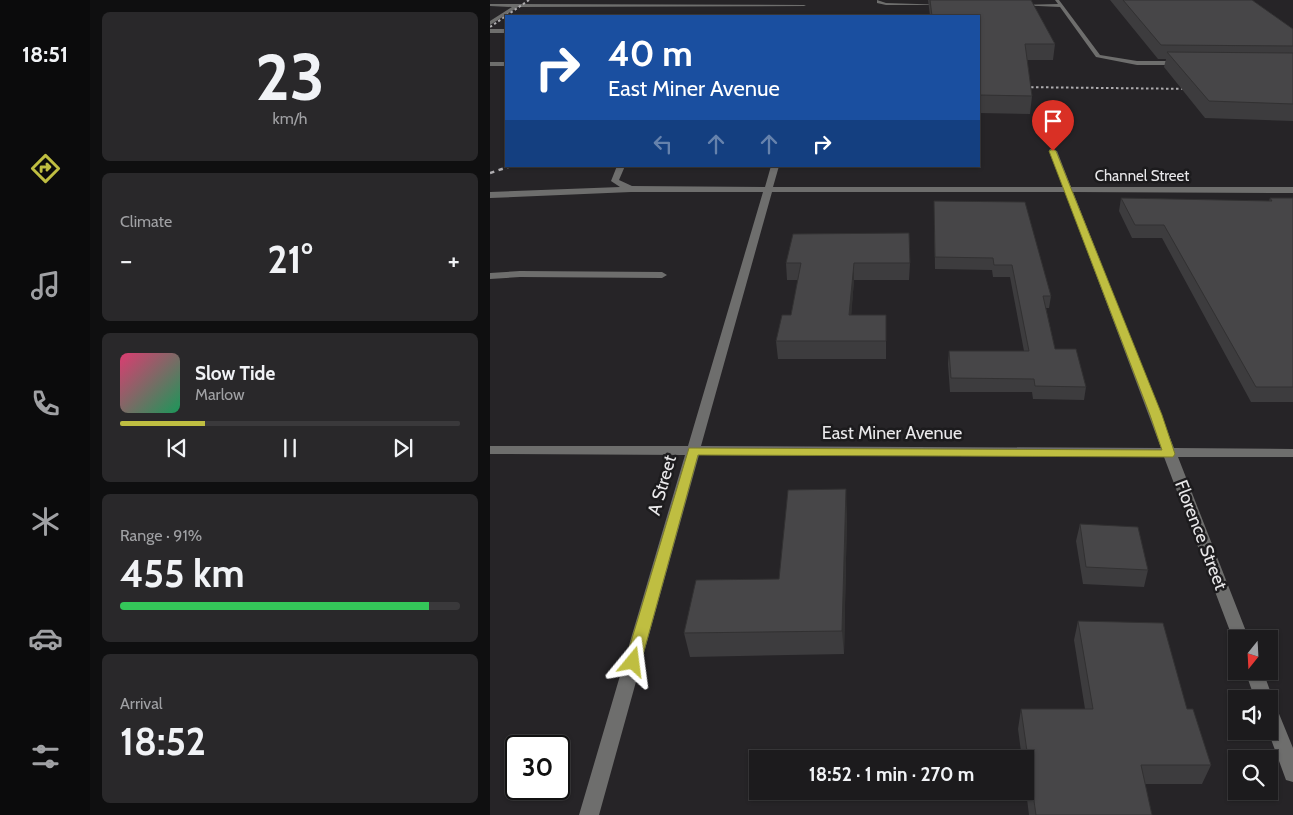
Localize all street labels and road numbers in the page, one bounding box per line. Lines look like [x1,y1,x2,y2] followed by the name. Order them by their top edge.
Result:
[1095,167,1189,185] street label: Channel Street
[822,422,962,444] street label: East Miner Avenue
[643,452,681,518] street label: A Street
[1170,477,1232,593] street label: Florence Street

